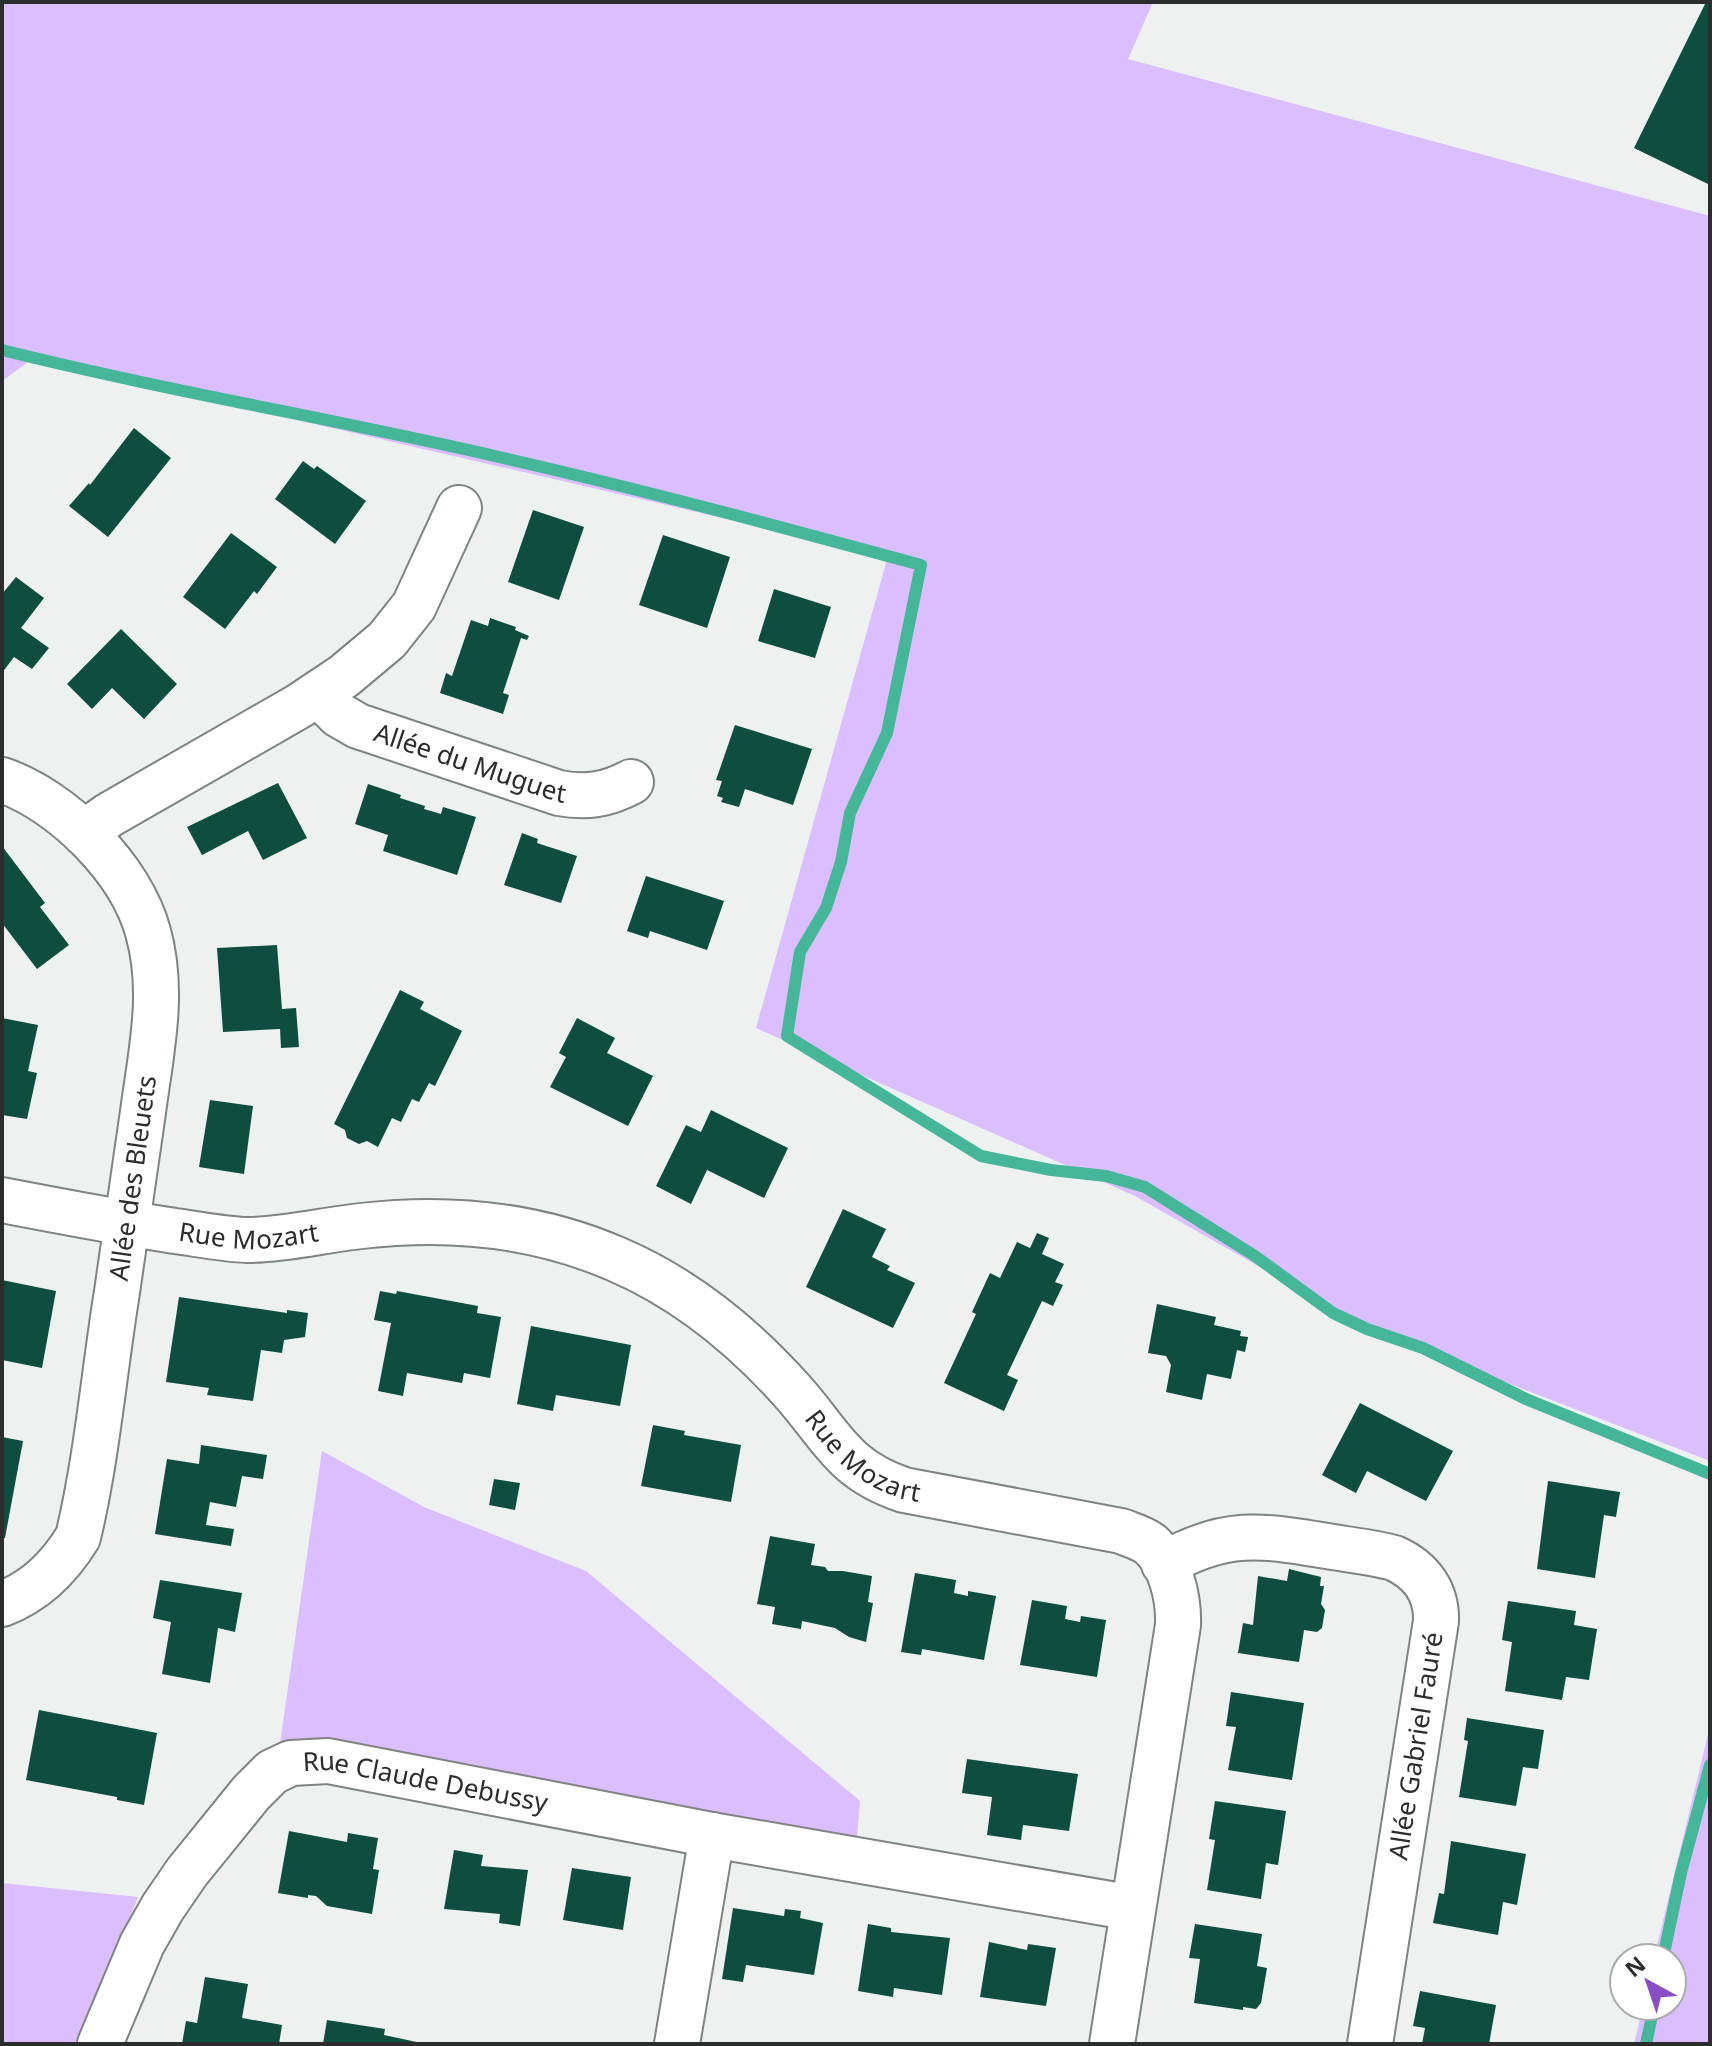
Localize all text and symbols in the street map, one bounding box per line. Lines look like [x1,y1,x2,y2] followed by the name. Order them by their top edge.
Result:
[370,714,569,811] street label: Allée du Muguet
[100,1073,164,1283] street label: Allée des Bleuets
[177,1213,321,1257] street label: Rue Mozart
[797,1402,924,1510] street label: Rue Mozart
[1379,1629,1451,1862] street label: Allée Gabriel Fauré
[302,1742,552,1820] street label: Rue Claude Debussy
[1608,1942,1688,2022] north arrow
[1618,1949,1651,1983] text: N

